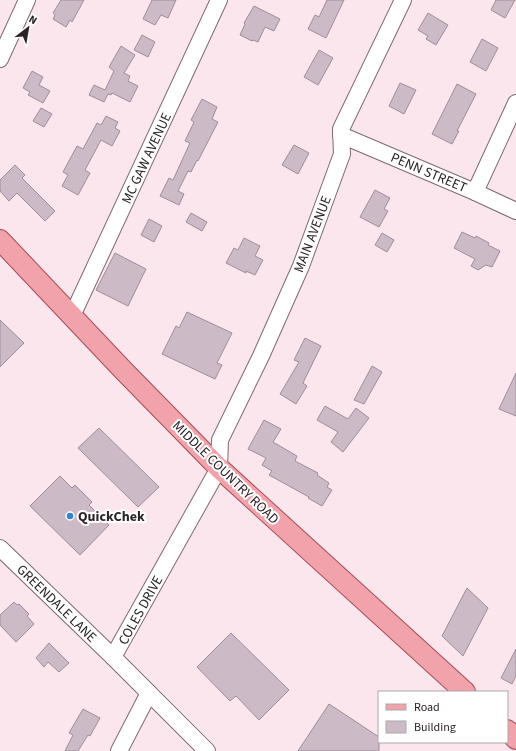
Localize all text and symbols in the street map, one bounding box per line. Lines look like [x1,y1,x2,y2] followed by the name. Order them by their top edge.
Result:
[8,8,48,48] north arrow
[26,12,40,28] text: N
[117,110,177,207] street label: MC GAW AVENUE
[387,148,470,198] street label: PENN STREET
[289,193,337,276] street label: MAIN AVENUE
[168,416,283,529] street label: MIDDLE COUNTRY ROAD
[78,507,145,527] place label: QuickChek
[65,511,75,521] marker: QuickChek
[12,560,101,647] street label: GREENDALE LANE
[114,572,168,649] street label: COLES DRIVE
[378,691,508,743] legend
[414,699,440,716] text: Road
[414,719,456,736] text: Building

